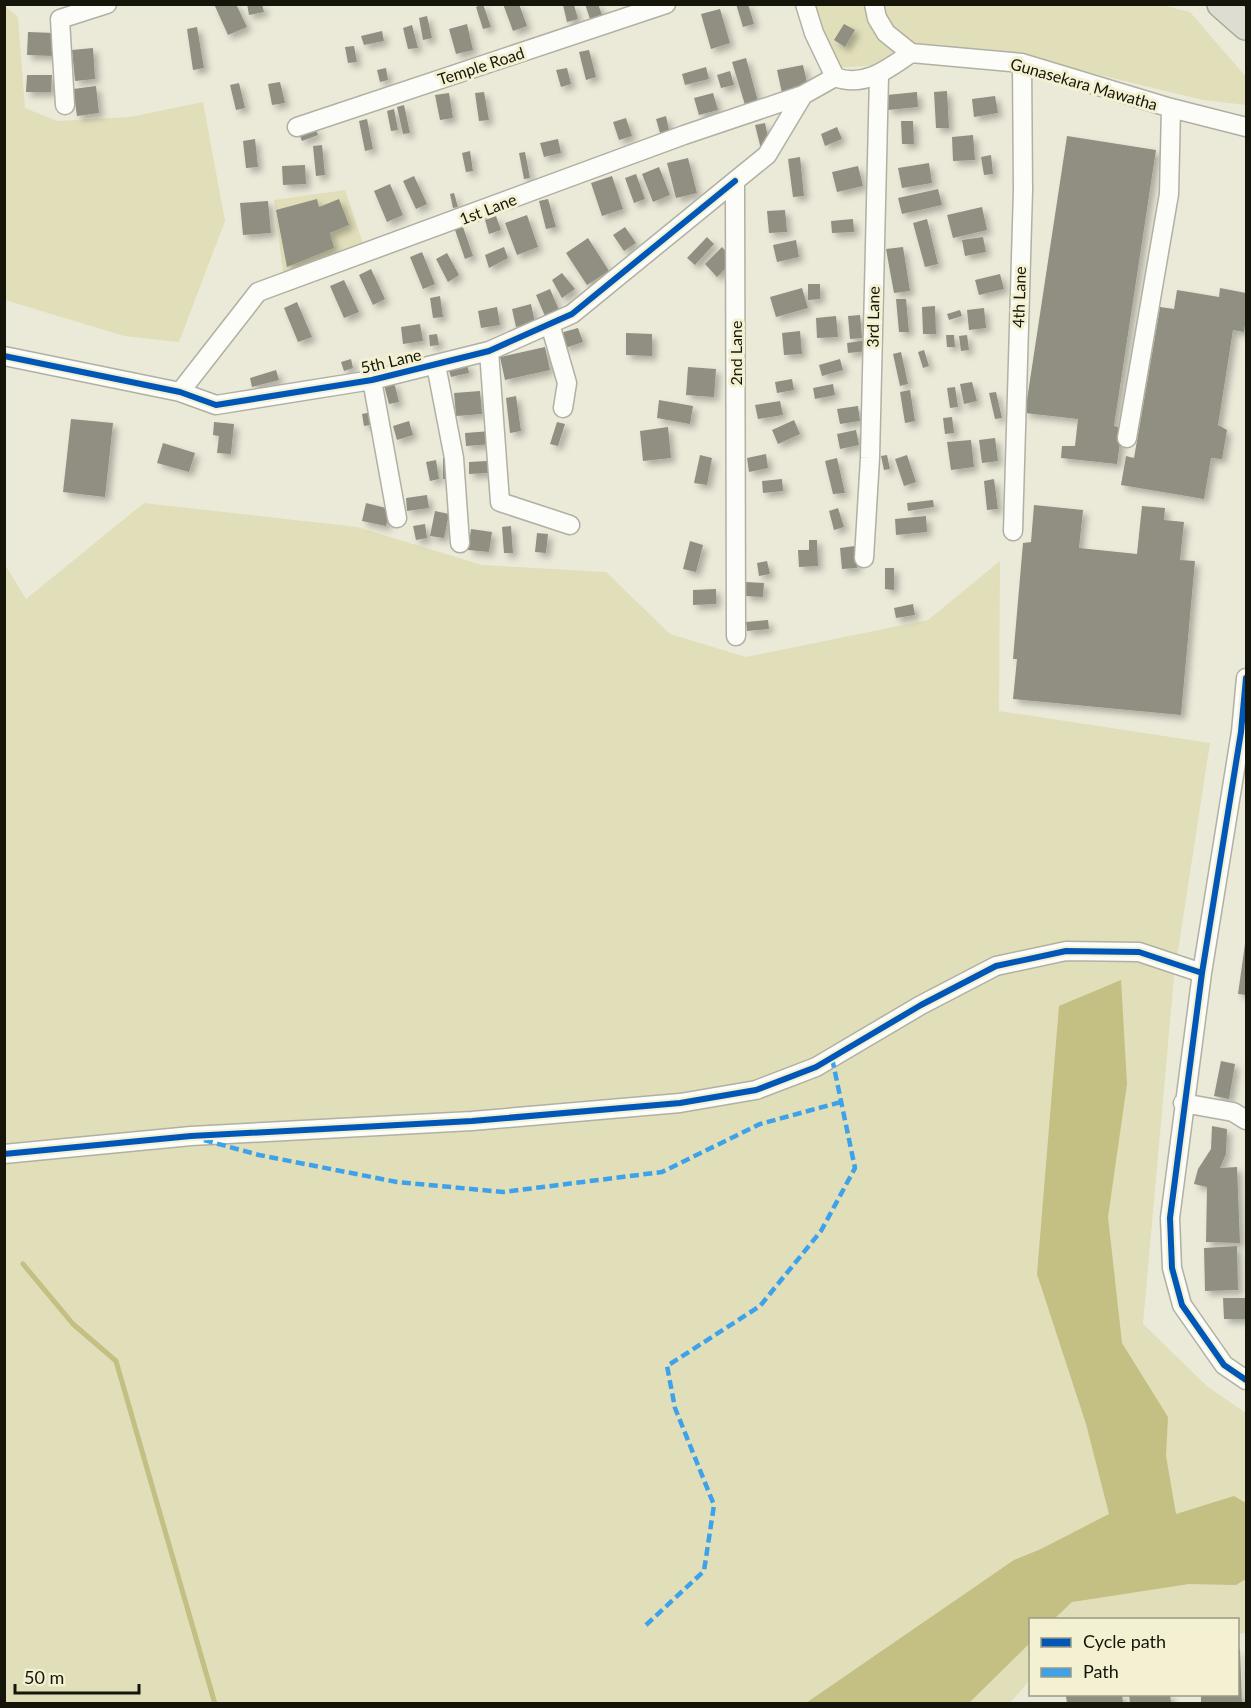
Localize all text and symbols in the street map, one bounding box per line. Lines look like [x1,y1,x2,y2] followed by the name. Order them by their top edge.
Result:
[435,43,527,88] street label: Temple Road
[1008,53,1160,114] street label: Gunasekara Mawatha
[457,189,519,228] street label: 1st Lane
[1008,266,1029,328] street label: 4th Lane
[862,286,883,348] street label: 3rd Lane
[726,321,745,385] street label: 2nd Lane
[359,344,423,377] street label: 5th Lane
[1029,1618,1239,1696] legend
[1083,1630,1166,1652] text: Cycle path
[15,1657,140,1695] scale bar
[1083,1660,1119,1682] text: Path
[24,1666,64,1688] text: 50 m

